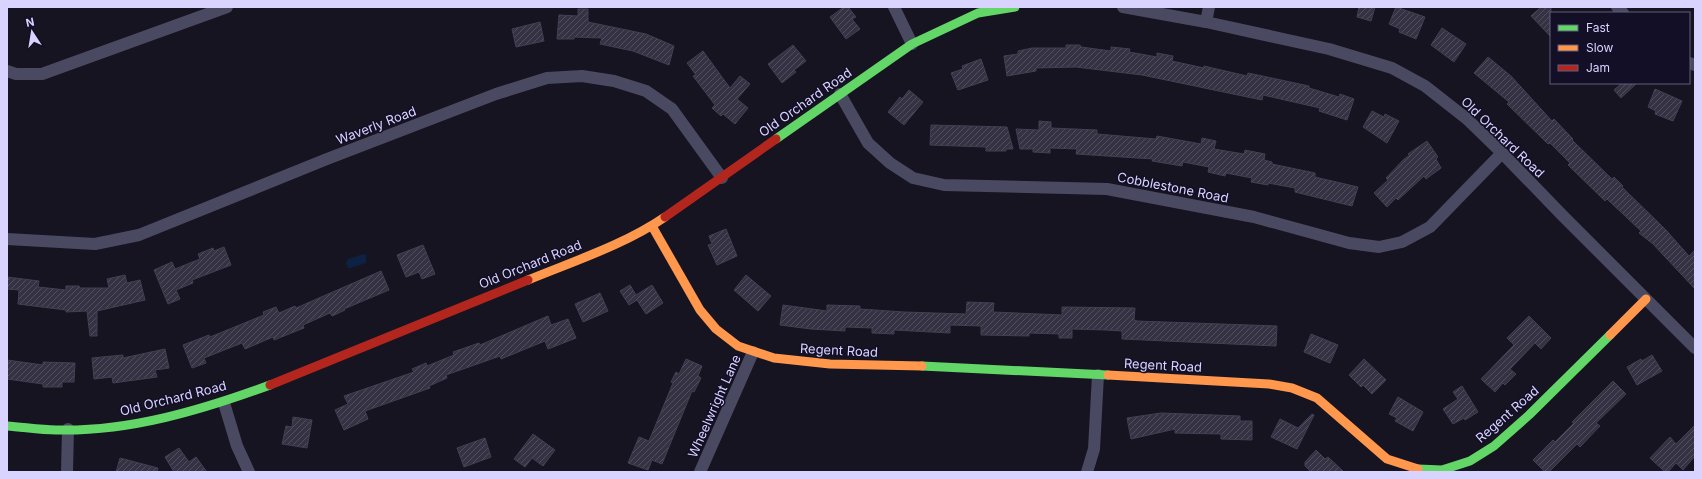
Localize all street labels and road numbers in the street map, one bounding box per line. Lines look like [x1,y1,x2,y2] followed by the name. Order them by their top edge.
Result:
[756,64,854,140] street label: Old Orchard Road
[1458,93,1548,181] street label: Old Orchard Road
[334,102,418,148] street label: Waverly Road
[1116,168,1230,206] street label: Cobblestone Road
[476,236,584,292] street label: Old Orchard Road
[800,340,878,360] street label: Regent Road
[684,352,744,460] street label: Wheelwright Lane
[1124,355,1202,375] street label: Regent Road
[118,377,228,419] street label: Old Orchard Road
[1472,382,1542,446] street label: Regent Road

